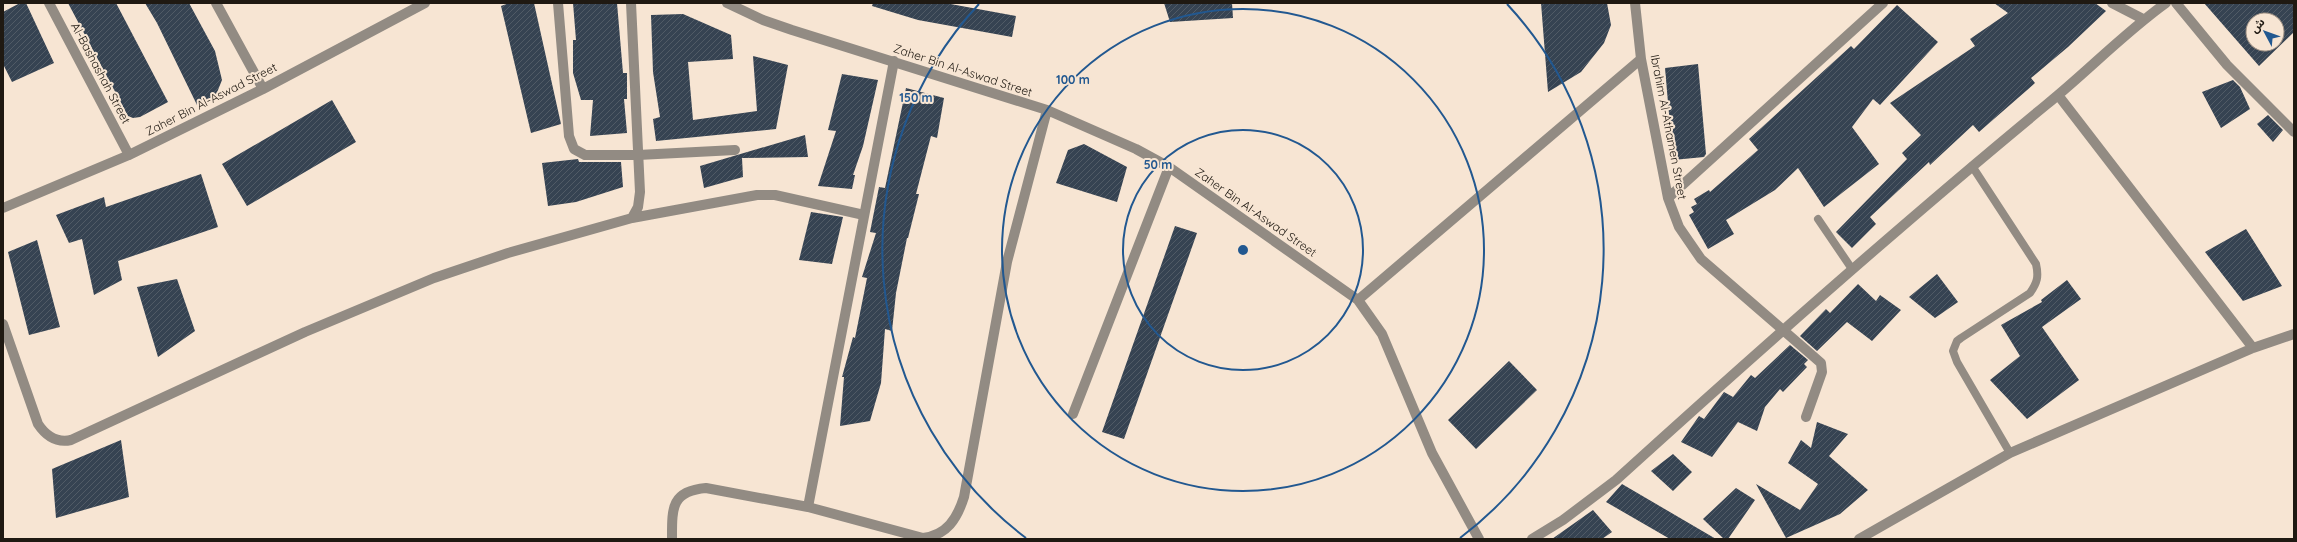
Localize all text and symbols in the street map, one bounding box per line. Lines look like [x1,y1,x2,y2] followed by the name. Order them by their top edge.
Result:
[2245,12,2285,52] north arrow
[2247,15,2268,36] text: ش
[68,20,134,126] street label: Al-Bashashah Street
[892,40,1034,100] street label: Zaher Bin Al-Aswad Street
[1648,53,1690,201] street label: Ibrahim Al-Athamen Street
[143,59,279,139] street label: Zaher Bin Al-Aswad Street
[1056,72,1090,87] text: 100 m
[899,90,933,105] text: 150 m
[1144,157,1172,172] text: 50 m
[1192,164,1320,260] street label: Zaher Bin Al-Aswad Street
[1236,243,1250,257] centre of rings

